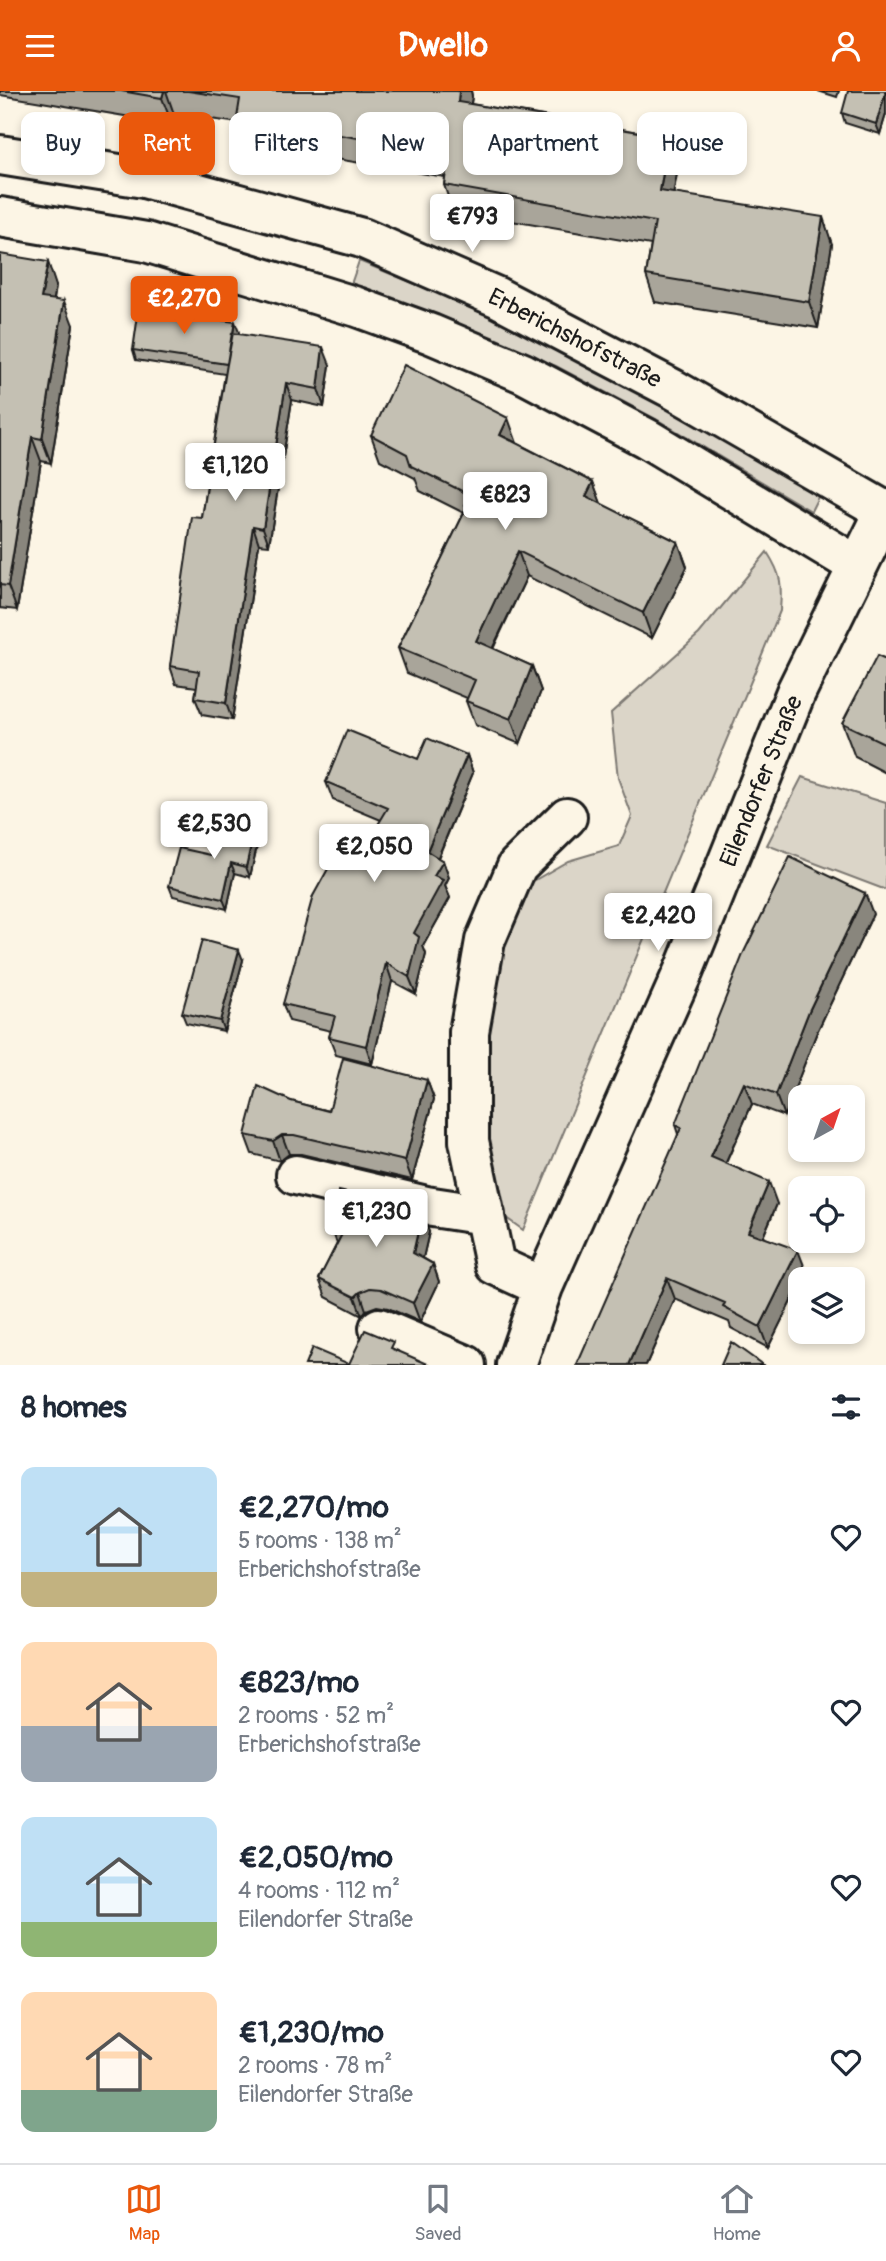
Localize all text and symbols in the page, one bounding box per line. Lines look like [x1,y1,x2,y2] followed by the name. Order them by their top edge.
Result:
[398,26,488,66] text: Dwello
[21,27,59,65] icon: menu
[827,27,865,65] icon: person
[21,112,105,175] chip: Buy
[119,112,215,175] chip: Rent
[229,112,342,175] chip: Filters
[356,112,449,175] chip: New
[463,112,623,175] chip: Apartment
[637,112,747,175] chip: House
[431,195,513,254] pin: €793
[446,202,498,231] text: €793
[127,277,241,336] pin: €2,270
[483,282,666,395] street label: Erberichshofstraße
[147,284,221,313] text: €2,270
[178,443,292,503] pin: €1,120
[201,451,269,480] text: €1,120
[464,473,546,532] pin: €823
[479,480,531,509] text: €823
[714,691,809,871] street label: Eilendorfer Straße
[157,801,271,861] pin: €2,530
[177,809,251,838] text: €2,530
[317,825,431,884] pin: €2,050
[335,832,413,861] text: €2,050
[601,893,715,953] pin: €2,420
[620,901,696,930] text: €2,420
[788,1085,864,1162] north arrow
[788,1085,865,1344] map controls
[788,1176,865,1253] button: locate
[319,1189,433,1249] pin: €1,230
[341,1197,411,1226] text: €1,230
[788,1267,865,1344] button: layers
[827,1388,865,1426] icon: filters
[21,1389,127,1426] text: 8 homes
[238,1489,389,1526] text: €2,270/mo
[77,1495,161,1579] icon: home
[827,1518,865,1556] icon: heart
[238,1526,402,1555] text: 5 rooms · 138 m²
[238,1555,421,1584] text: Erberichshofstraße
[238,1664,359,1701] text: €823/mo
[77,1670,161,1754] icon: home
[827,1693,865,1731] icon: heart
[238,1701,394,1730] text: 2 rooms · 52 m²
[238,1730,421,1759] text: Erberichshofstraße
[238,1839,393,1876] text: €2,050/mo
[77,1845,161,1929] icon: home
[827,1868,865,1906] icon: heart
[238,1876,400,1905] text: 4 rooms · 112 m²
[238,1905,413,1934] text: Eilendorfer Straße
[238,2014,384,2051] text: €1,230/mo
[77,2020,161,2104] icon: home
[827,2043,865,2081] icon: heart
[238,2051,392,2080] text: 2 rooms · 78 m²
[238,2080,413,2109] text: Eilendorfer Straße
[125,2180,163,2246] tab: Map
[414,2180,462,2246] tab: Saved
[713,2180,761,2246] tab: Home

